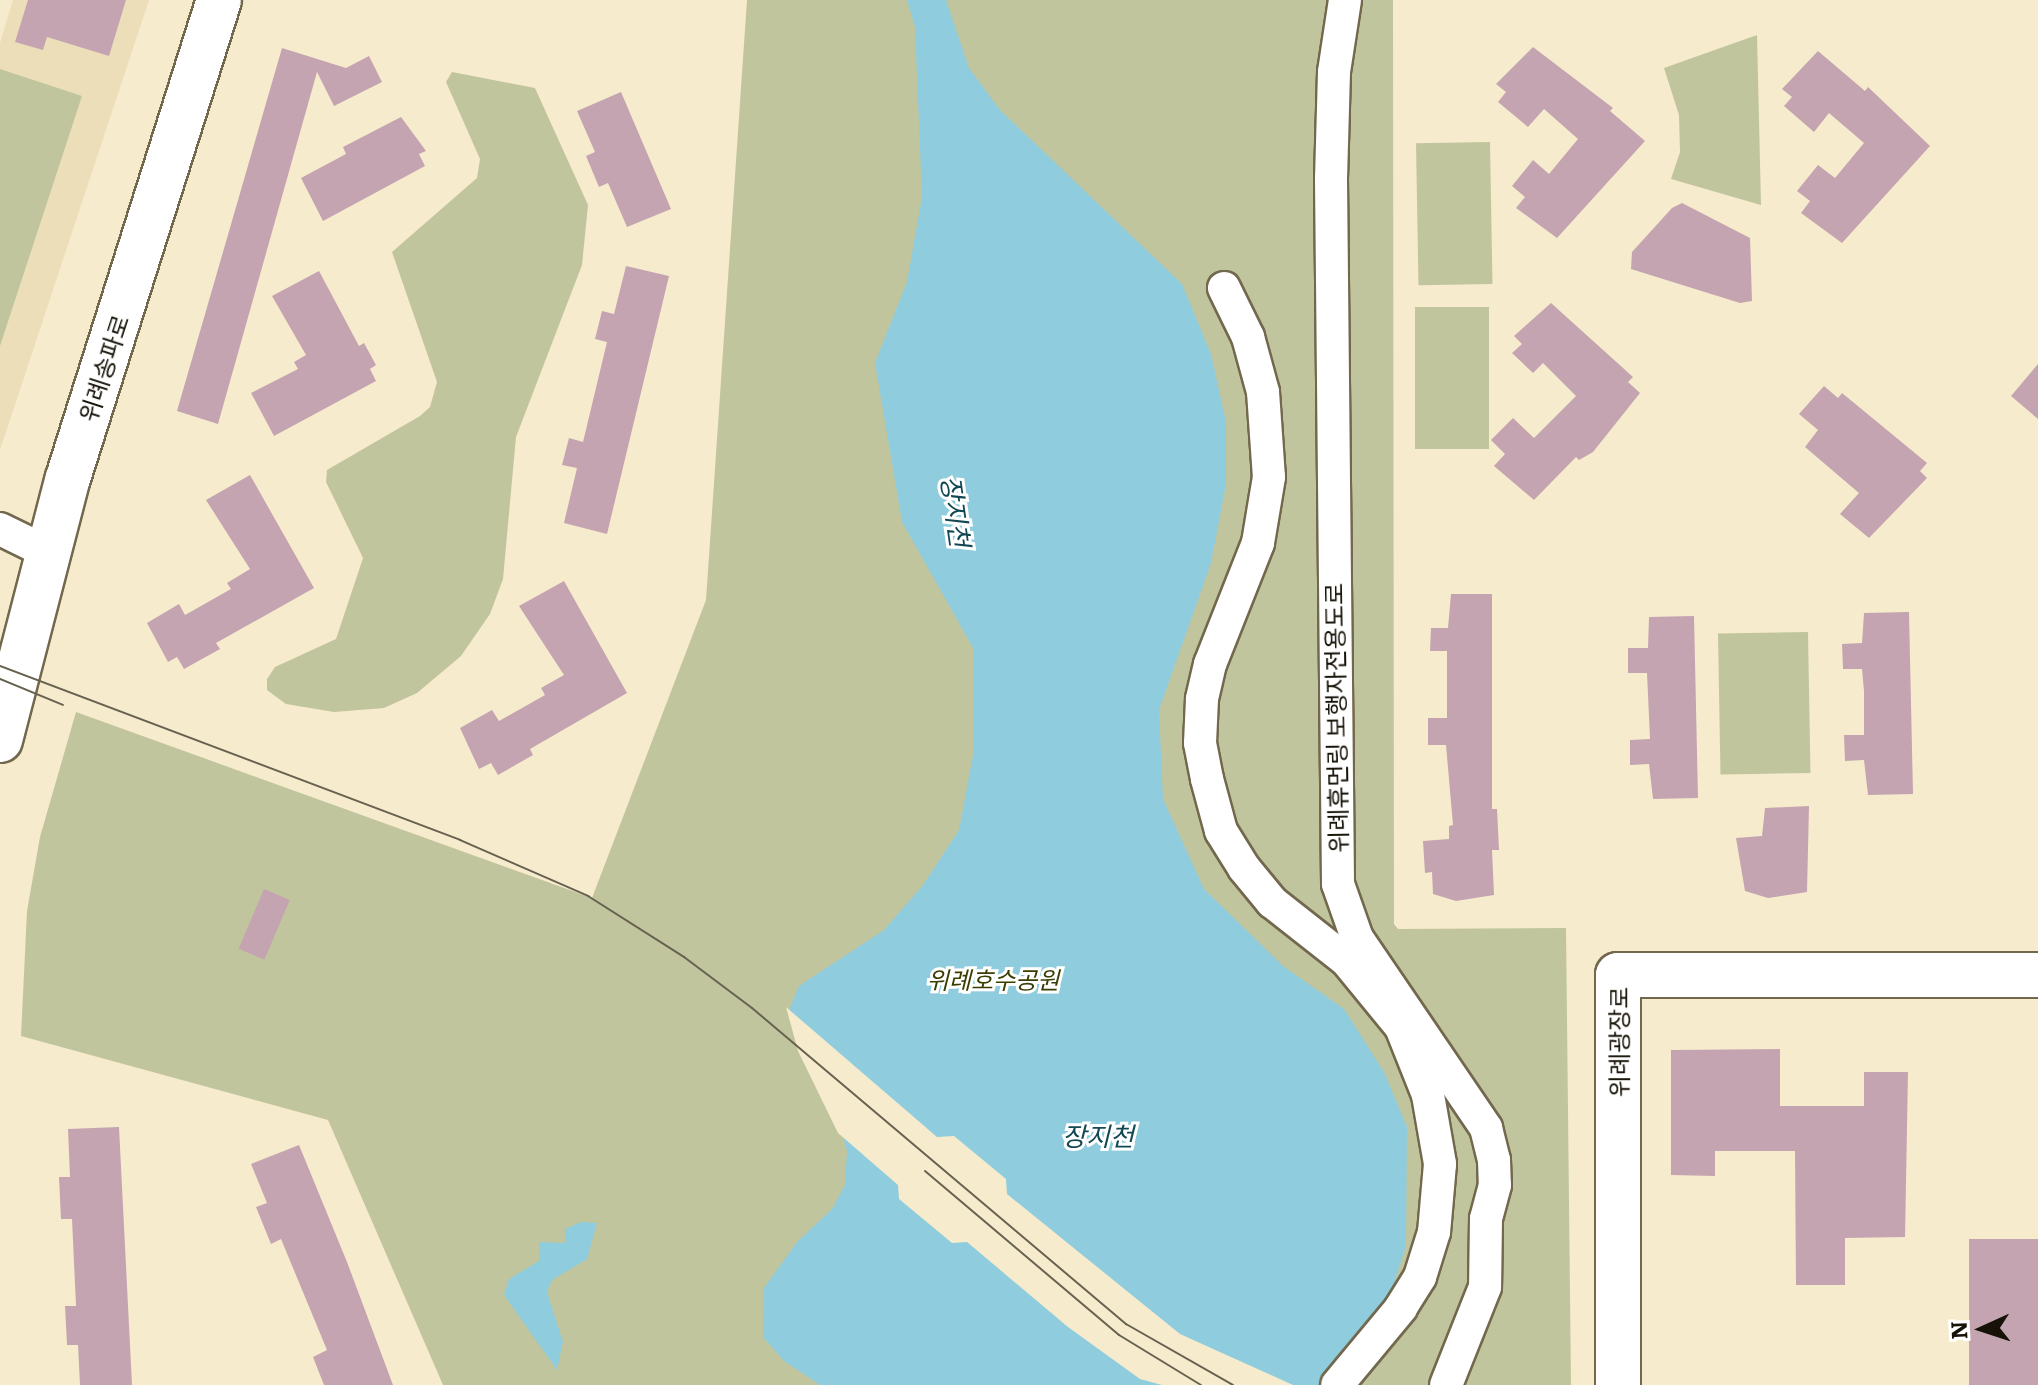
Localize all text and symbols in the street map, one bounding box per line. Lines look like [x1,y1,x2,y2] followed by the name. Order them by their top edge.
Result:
[72,311,134,425] street label: 위례송파로
[937,473,977,549] water label: 장지천
[1318,583,1352,853] street label: 위례휴먼링 보행자전용도로
[927,965,1059,993] park label: 위례호수공원
[1604,987,1632,1097] street label: 위례광장로
[1062,1119,1134,1151] water label: 장지천
[1942,1289,2022,1369] north arrow
[1941,1320,1974,1340] text: N

